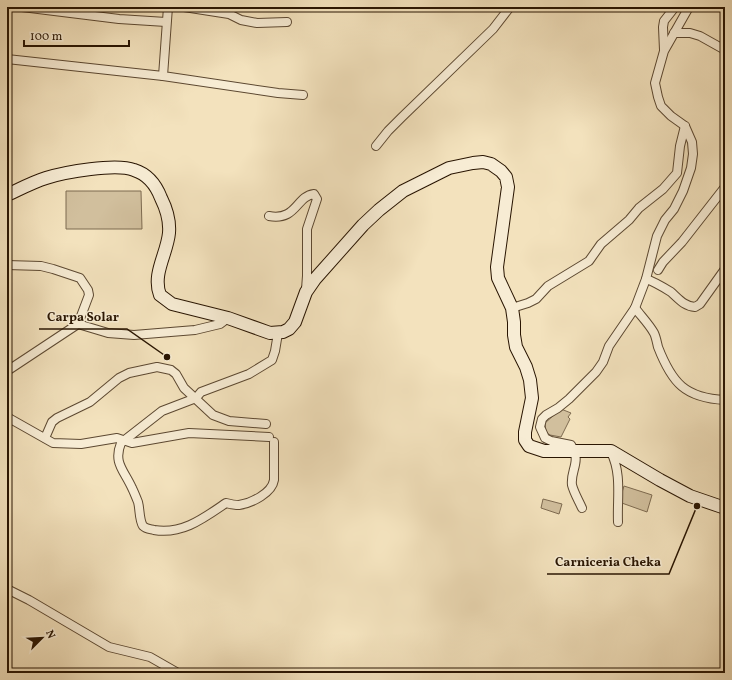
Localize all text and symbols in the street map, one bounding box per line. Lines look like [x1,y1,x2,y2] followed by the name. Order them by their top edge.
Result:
[24,22,129,48] scale bar
[30,29,63,45] text: 100 m
[39,304,127,329] callout: Carpa Solar
[47,309,119,327] text: Carpa Solar
[547,549,669,574] callout: Carniceria Cheka
[555,554,661,572] text: Carniceria Cheka
[22,618,62,658] north arrow
[41,628,58,641] text: N

